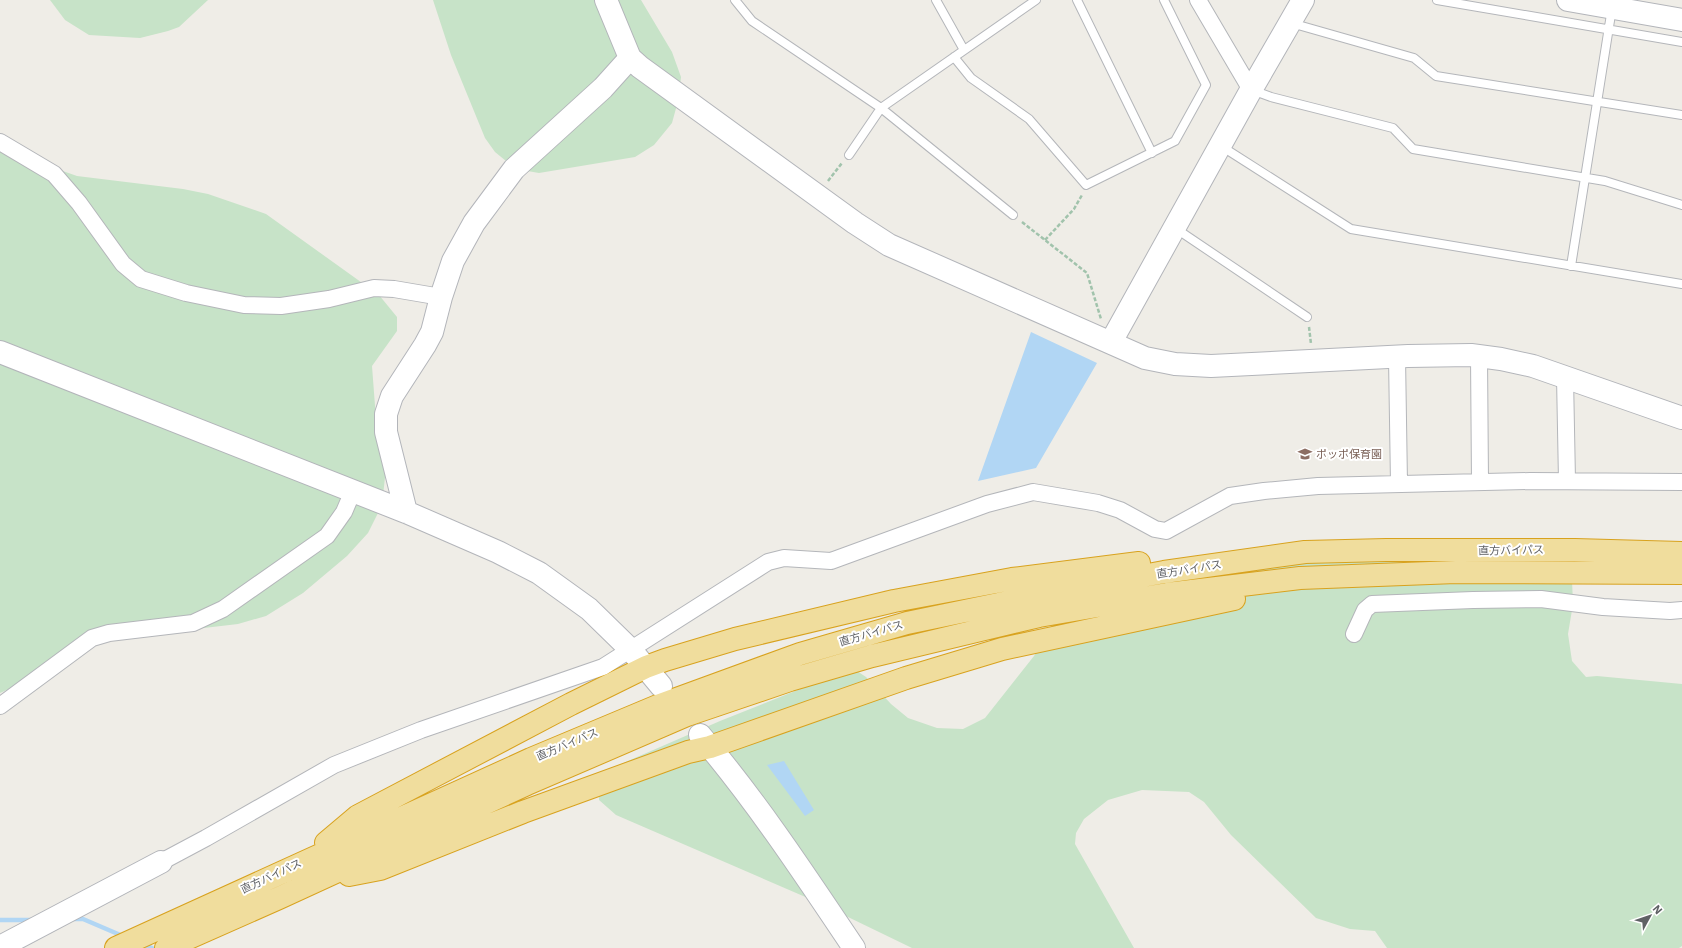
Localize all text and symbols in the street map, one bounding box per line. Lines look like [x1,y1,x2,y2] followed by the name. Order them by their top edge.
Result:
[1297,446,1313,462] school or university icon: ポッポ保育園
[1316,447,1382,461] place label: ポッポ保育園
[1478,542,1544,558] street label: 直方バイパス
[1155,557,1223,581] street label: 直方バイパス
[837,617,905,649] street label: 直方バイパス
[534,725,600,763] street label: 直方バイパス
[238,856,304,896] street label: 直方バイパス
[1630,896,1670,936] north arrow
[1650,902,1666,917] text: N

